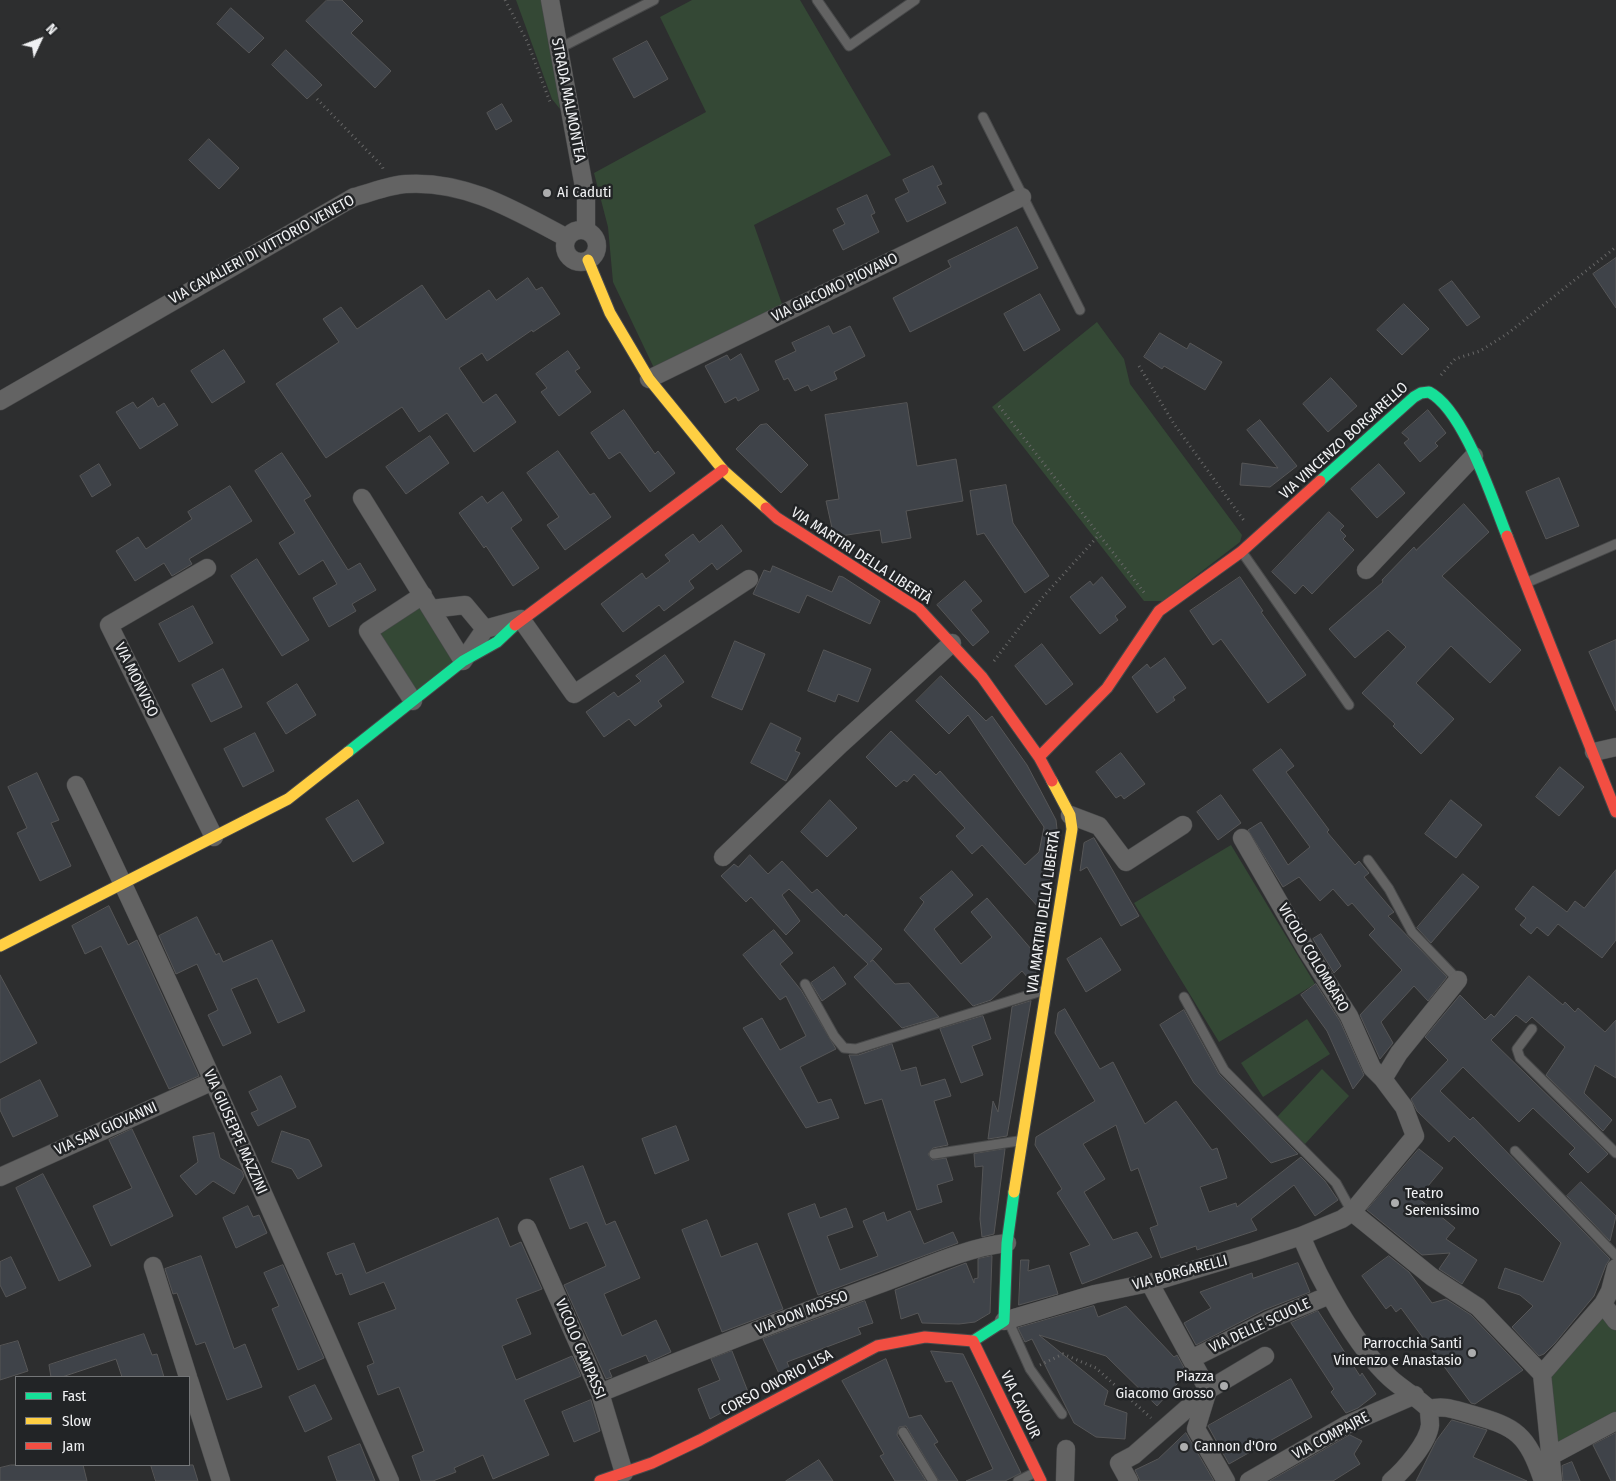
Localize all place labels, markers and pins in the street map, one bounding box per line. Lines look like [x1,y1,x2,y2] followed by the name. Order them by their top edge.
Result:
[557,184,612,202] place label: Ai Caduti
[541,187,553,199] marker: Ai Caduti
[1405,1185,1480,1220] place label: Teatro Serenissimo
[1389,1197,1401,1209] marker: Teatro Serenissimo
[1333,1335,1462,1370] place label: Parrocchia Santi Vincenzo e Anastasio
[1466,1347,1478,1359] marker: Parrocchia Santi Vincenzo e Anastasio
[1115,1368,1214,1403] place label: Piazza Giacomo Grosso
[1218,1380,1230,1392] marker: Piazza Giacomo Grosso
[1194,1438,1277,1456] place label: Cannon d'Oro
[1178,1441,1190,1453] marker: Cannon d'Oro

